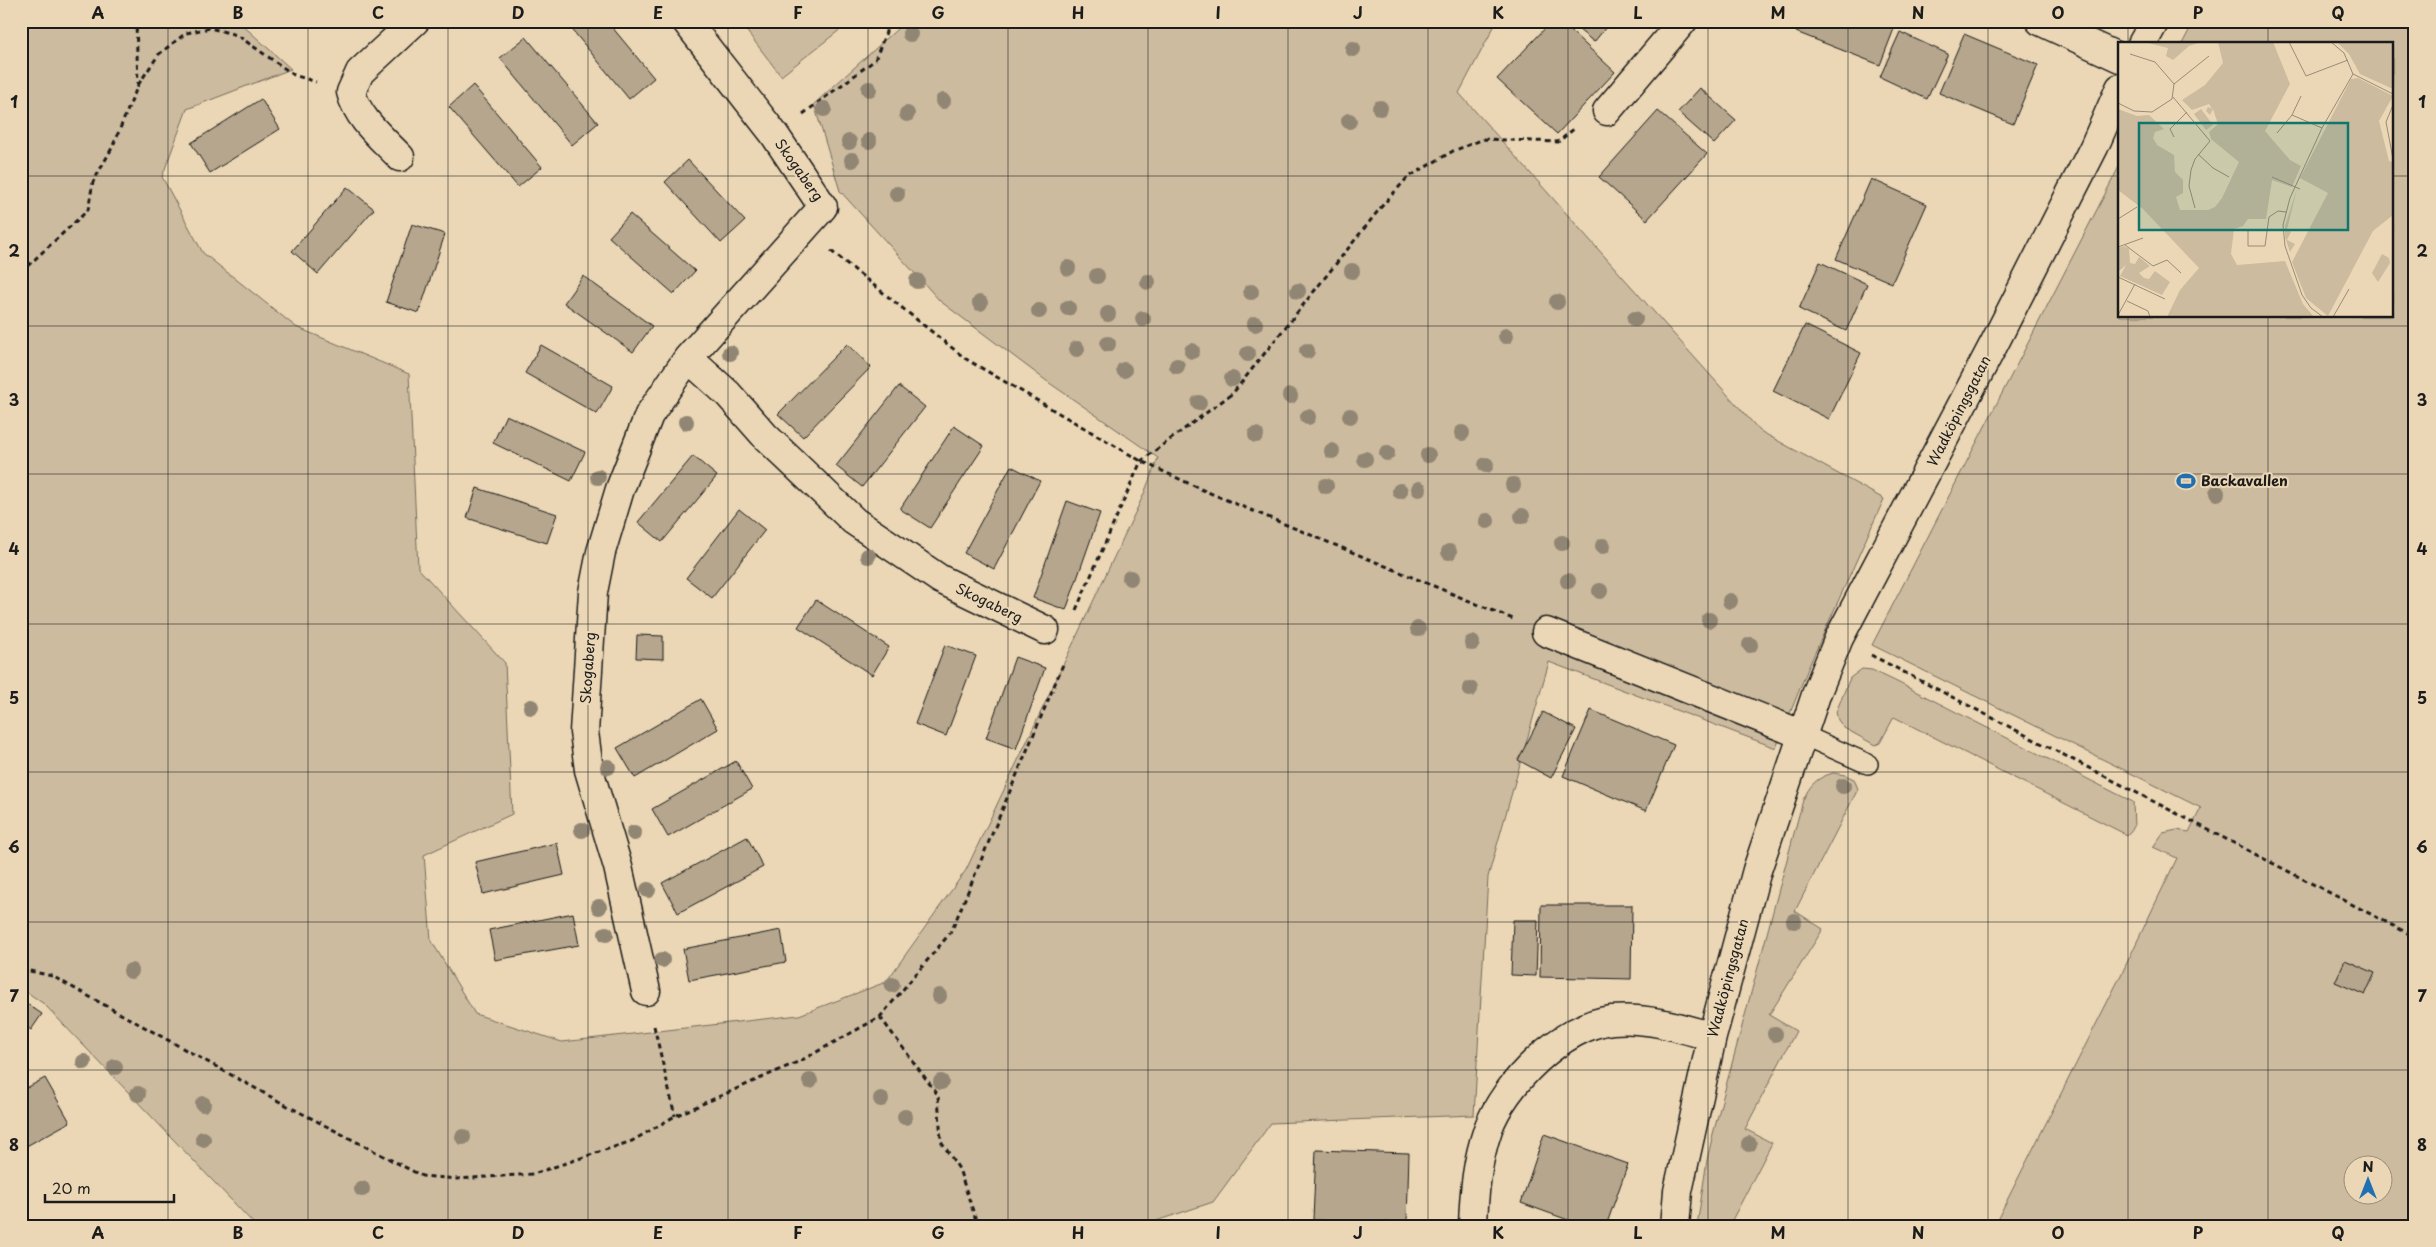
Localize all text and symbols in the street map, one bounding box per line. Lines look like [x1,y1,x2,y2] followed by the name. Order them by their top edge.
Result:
[92,0,105,24] text: A
[233,0,244,24] text: B
[372,0,384,24] text: C
[512,0,524,24] text: D
[653,0,663,24] text: E
[793,0,803,24] text: F
[931,0,945,24] text: G
[1072,0,1084,24] text: H
[1215,0,1221,24] text: I
[1353,0,1363,24] text: J
[1492,0,1504,24] text: K
[1633,0,1643,24] text: L
[1770,0,1786,24] text: M
[1912,0,1924,24] text: N
[2052,0,2065,24] text: O
[2193,0,2204,24] text: P
[2332,0,2345,24] text: Q
[2118,42,2394,318] inset map
[10,89,18,113] text: 1
[2418,89,2426,113] text: 1
[770,134,829,205] street label: Skogaberg
[8,238,20,262] text: 2
[2416,238,2428,262] text: 2
[1922,352,1996,470] street label: Wadköpingsgatan
[9,387,19,411] text: 3
[2417,387,2427,411] text: 3
[2175,470,2197,492] sports icon: Backavallen
[2201,470,2288,491] place label: Backavallen
[9,536,20,560] text: 4
[2417,536,2428,560] text: 4
[952,577,1026,628] street label: Skogaberg
[575,631,600,705] street label: Skogaberg
[9,685,19,709] text: 5
[2417,685,2427,709] text: 5
[8,834,20,858] text: 6
[2416,834,2428,858] text: 6
[1702,916,1753,1040] street label: Wadköpingsgatan
[9,983,19,1007] text: 7
[2417,983,2427,1007] text: 7
[9,1132,19,1156] text: 8
[2417,1132,2427,1156] text: 8
[2344,1154,2394,1204] north arrow
[2362,1156,2374,1177] text: N
[45,1172,174,1204] scale bar
[52,1176,91,1199] text: 20 m
[92,1220,105,1244] text: A
[233,1220,244,1244] text: B
[372,1220,384,1244] text: C
[512,1220,524,1244] text: D
[653,1220,663,1244] text: E
[793,1220,803,1244] text: F
[931,1220,945,1244] text: G
[1072,1220,1084,1244] text: H
[1215,1220,1221,1244] text: I
[1353,1220,1363,1244] text: J
[1492,1220,1504,1244] text: K
[1633,1220,1643,1244] text: L
[1770,1220,1786,1244] text: M
[1912,1220,1924,1244] text: N
[2052,1220,2065,1244] text: O
[2193,1220,2204,1244] text: P
[2332,1220,2345,1244] text: Q

